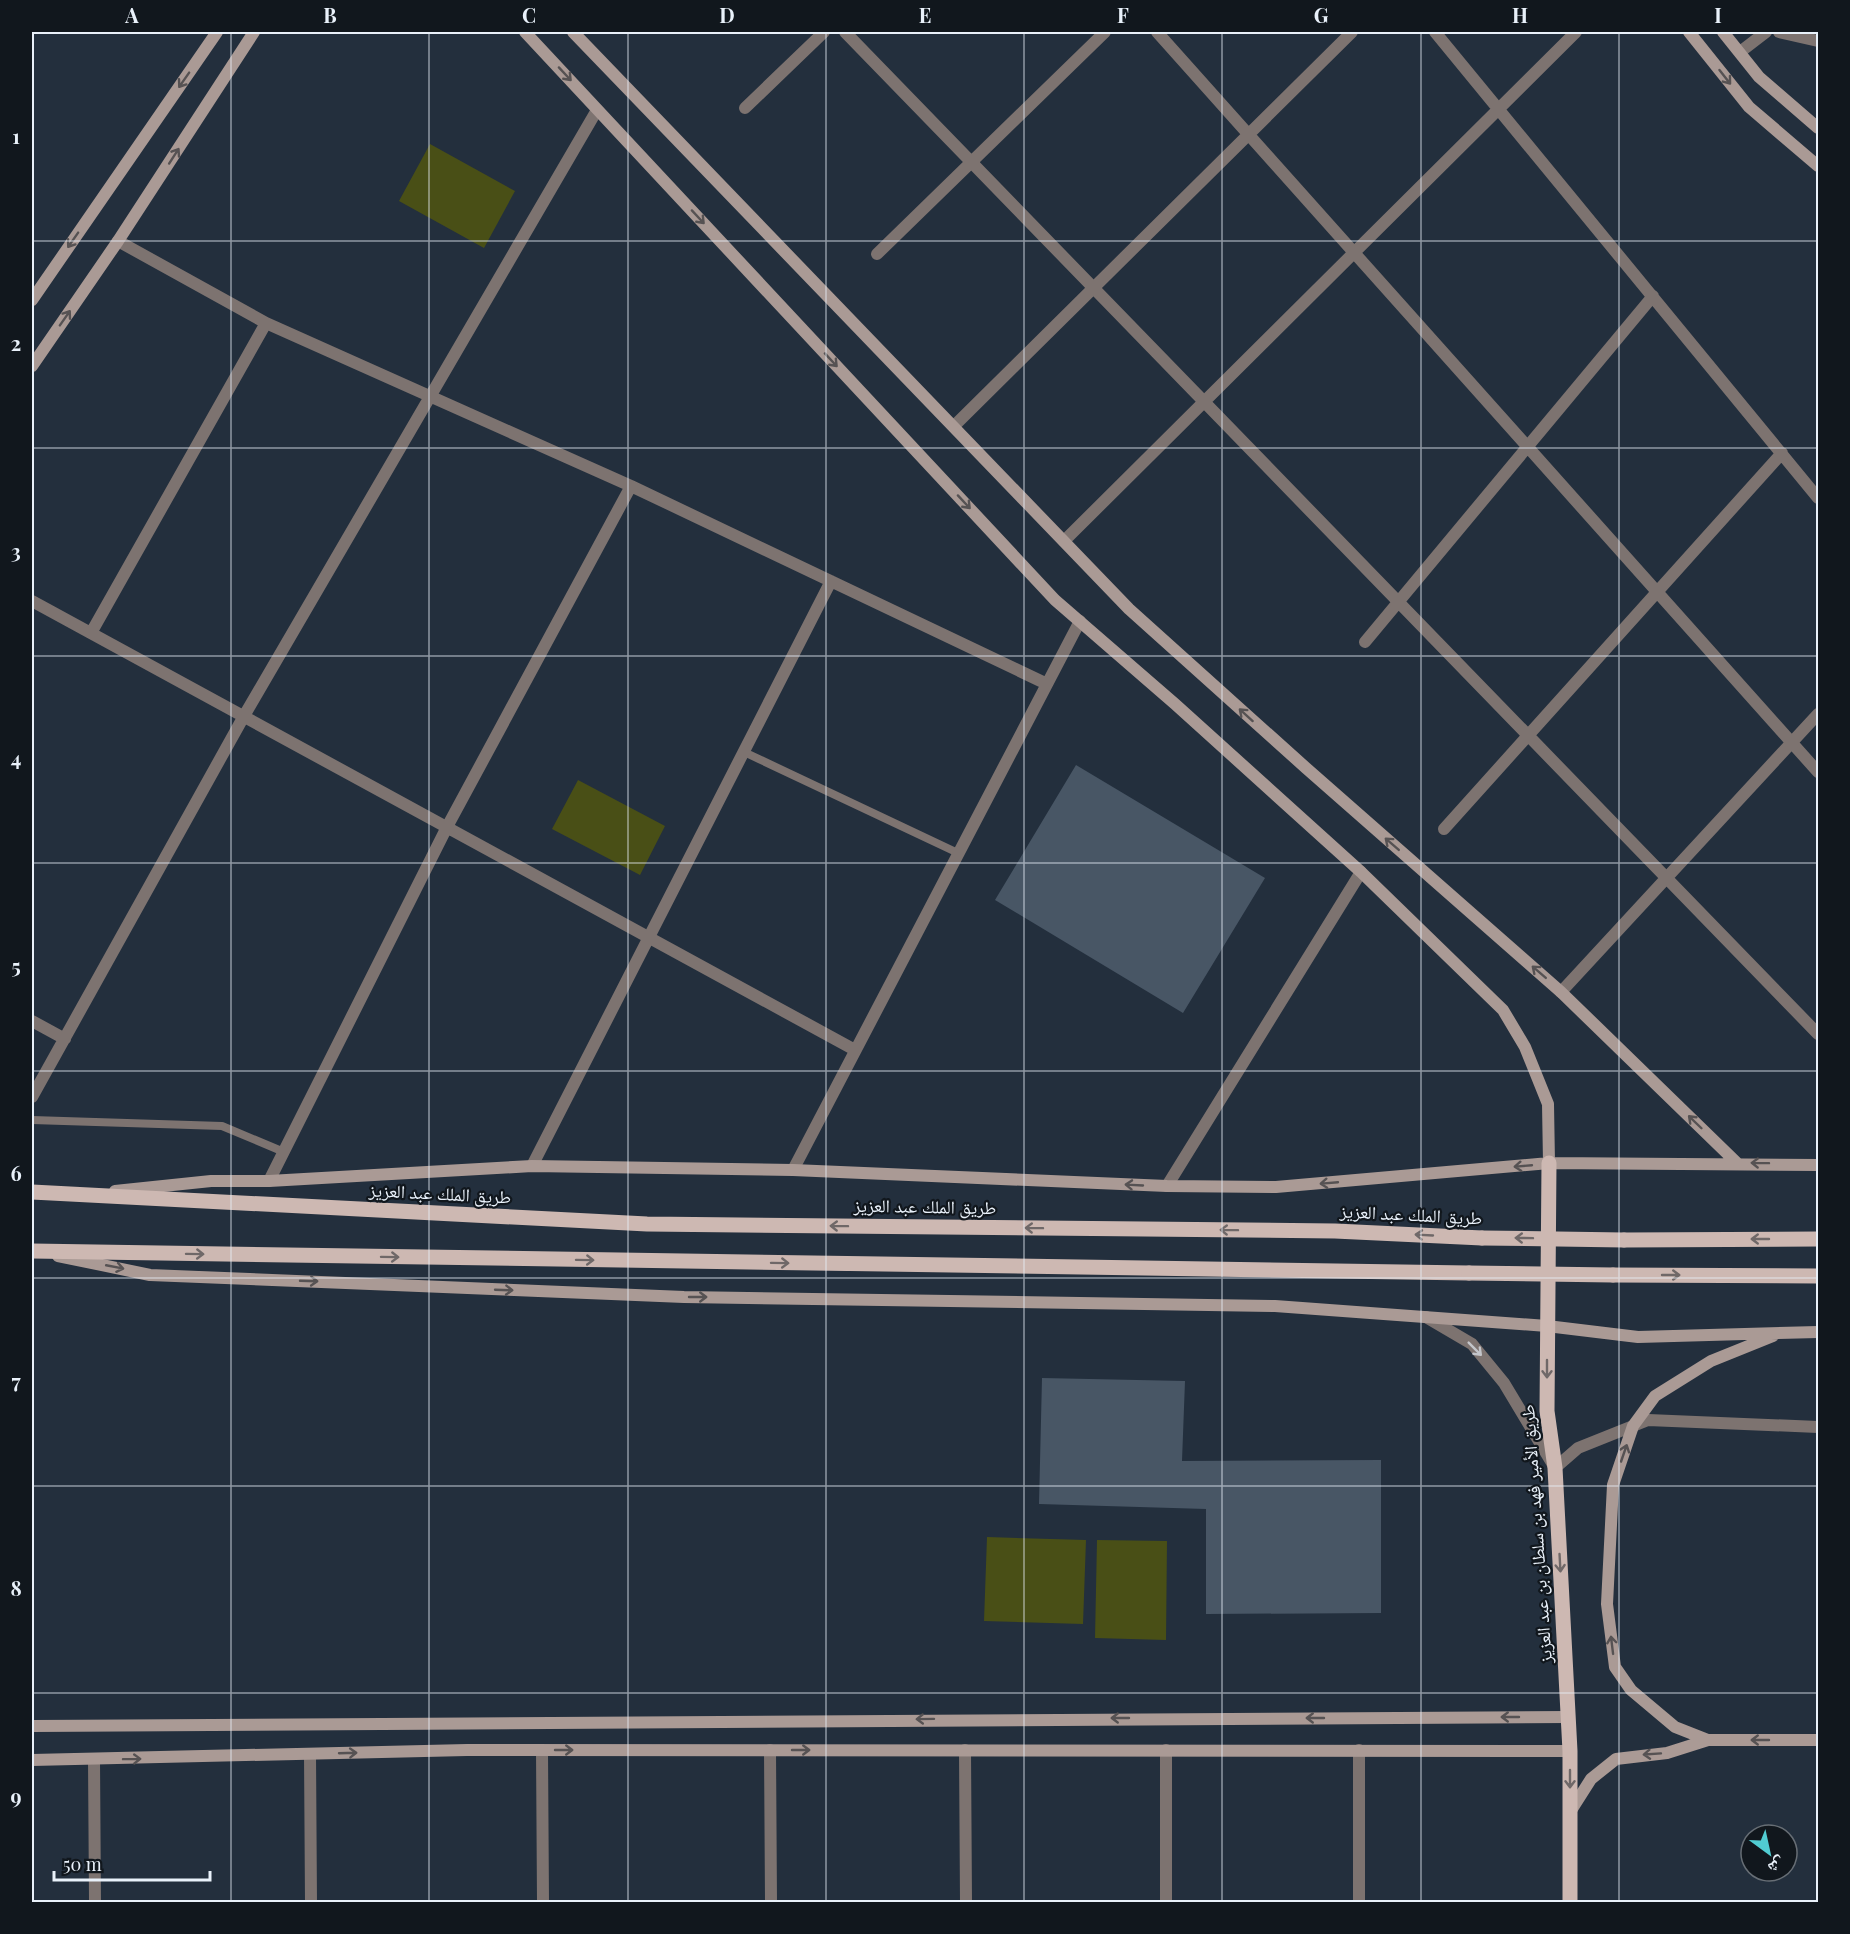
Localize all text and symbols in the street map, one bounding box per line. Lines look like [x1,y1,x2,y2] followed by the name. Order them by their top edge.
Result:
[124,1,139,28] text: A
[323,1,337,28] text: B
[522,1,536,28] text: C
[719,1,735,28] text: D
[919,1,931,28] text: E
[1117,1,1129,28] text: F
[1314,1,1329,28] text: G
[1512,1,1528,28] text: H
[1714,1,1722,28] text: I
[558,67,572,82] one-way arrow
[1719,69,1732,85] one-way arrow
[178,71,190,87] one-way arrow
[12,122,20,149] text: 1
[168,148,180,165] one-way arrow
[690,209,704,224] one-way arrow
[67,231,79,248] one-way arrow
[59,310,71,326] one-way arrow
[11,329,21,356] text: 2
[823,352,838,367] one-way arrow
[957,495,971,510] one-way arrow
[11,537,21,564] text: 3
[1239,708,1254,722] one-way arrow
[11,744,21,771] text: 4
[1385,837,1400,851] one-way arrow
[11,952,21,979] text: 5
[1531,966,1547,979] one-way arrow
[1688,1115,1703,1129] one-way arrow
[1751,1158,1771,1169] one-way arrow
[10,1159,22,1186] text: 6
[1514,1160,1534,1171] one-way arrow
[367,1177,512,1209] street label: طريق الملك عبد العزيز
[1319,1178,1339,1189] one-way arrow
[1125,1179,1145,1190] one-way arrow
[852,1193,997,1219] street label: طريق الملك عبد العزيز
[1338,1198,1483,1230] street label: طريق الملك عبد العزيز
[829,1220,849,1232] one-way arrow
[1024,1222,1044,1234] one-way arrow
[1219,1224,1239,1236] one-way arrow
[1414,1229,1434,1240] one-way arrow
[1514,1233,1534,1244] one-way arrow
[1751,1233,1771,1245] one-way arrow
[184,1248,204,1260] one-way arrow
[379,1251,399,1263] one-way arrow
[574,1254,594,1266] one-way arrow
[769,1257,789,1269] one-way arrow
[104,1262,124,1273] one-way arrow
[1661,1269,1681,1281] one-way arrow
[298,1276,318,1287] one-way arrow
[493,1284,513,1295] one-way arrow
[688,1292,708,1303] one-way arrow
[1468,1342,1482,1357] one-way arrow
[1541,1358,1553,1378] one-way arrow
[11,1367,21,1394] text: 7
[1515,1404,1557,1665] street label: طريق الأمير فهد بن سلطان بن عبد العزيز
[1619,1444,1630,1463] one-way arrow
[1555,1553,1566,1573] one-way arrow
[10,1574,22,1601] text: 8
[1606,1636,1617,1656] one-way arrow
[1500,1711,1520,1723] one-way arrow
[1110,1712,1130,1724] one-way arrow
[1305,1712,1325,1724] one-way arrow
[915,1713,935,1725] one-way arrow
[1751,1734,1771,1746] one-way arrow
[553,1744,573,1756] one-way arrow
[790,1744,810,1756] one-way arrow
[337,1748,357,1759] one-way arrow
[1643,1749,1663,1760] one-way arrow
[121,1753,141,1765] one-way arrow
[1564,1768,1576,1788] one-way arrow
[10,1782,22,1809] text: 9
[1739,1823,1799,1883] north arrow
[54,1844,210,1882] scale bar
[63,1852,102,1876] text: 50 m
[1765,1853,1790,1879] text: ش

